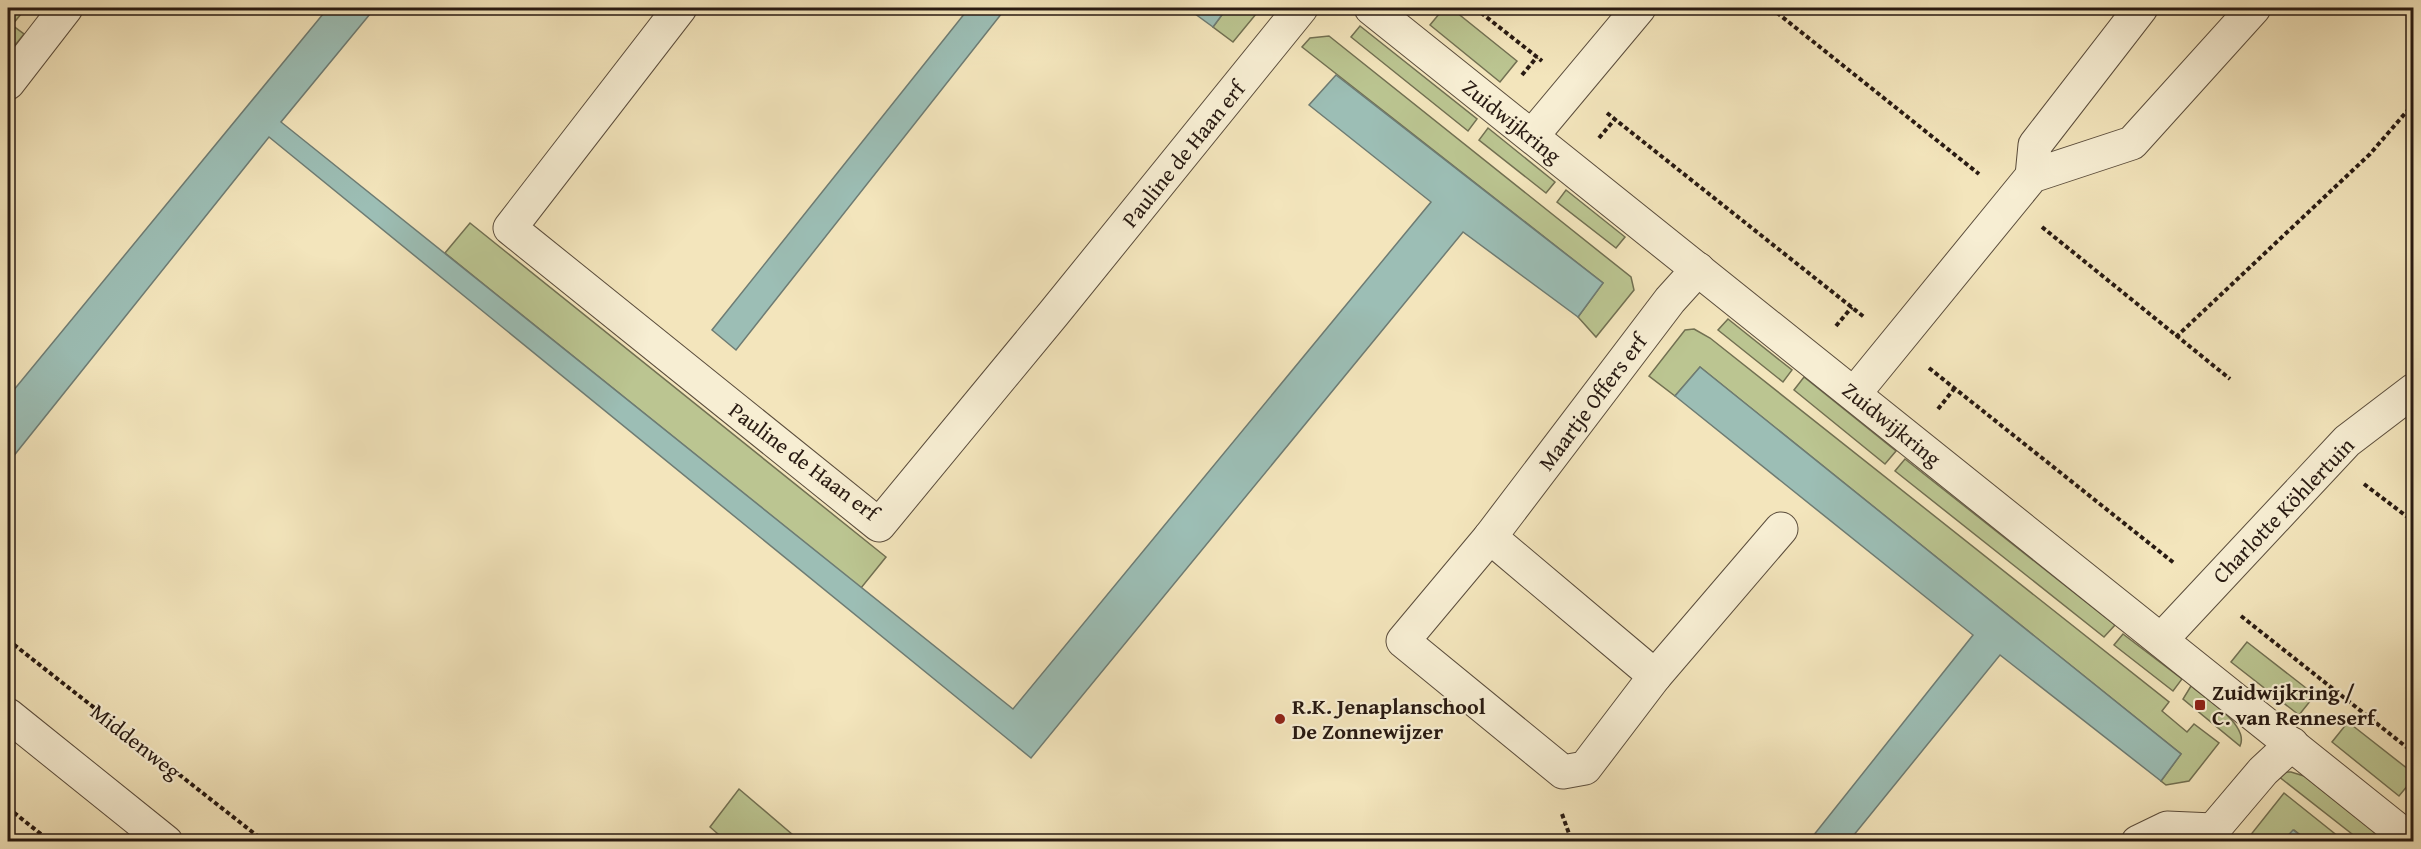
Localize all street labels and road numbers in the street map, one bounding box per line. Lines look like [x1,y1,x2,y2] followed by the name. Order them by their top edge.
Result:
[1456,71,1568,171] street label: Zuidwijkring
[1114,72,1254,234] street label: Pauline de Haan erf
[1530,325,1656,477] street label: Maartje Offers erf
[1836,374,1948,474] street label: Zuidwijkring
[723,394,888,530] street label: Pauline de Haan erf
[2205,429,2362,590] street label: Charlotte Köhlertuin
[84,696,188,787] street label: Middenweg

